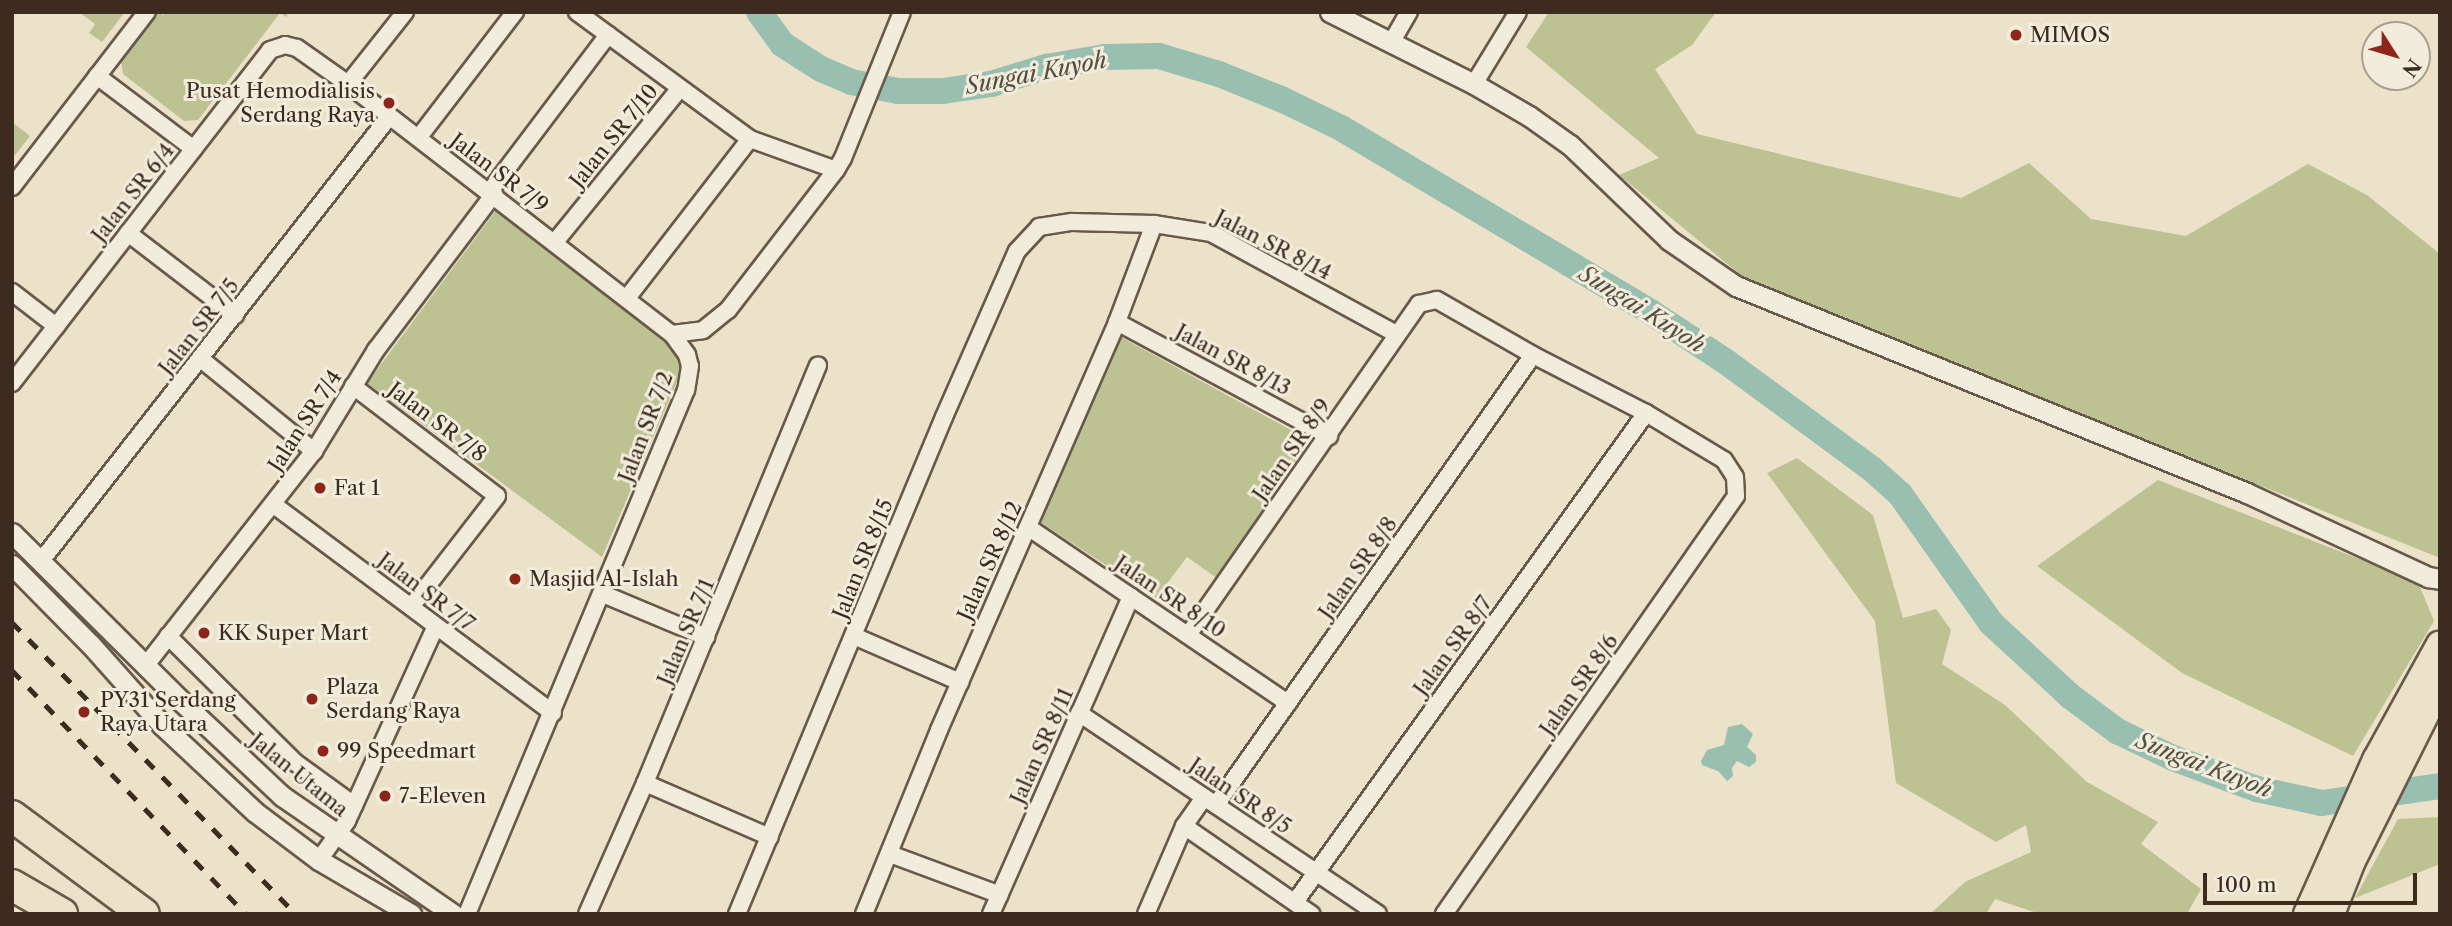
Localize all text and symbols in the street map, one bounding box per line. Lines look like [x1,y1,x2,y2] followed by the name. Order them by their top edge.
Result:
[2361,21,2431,91] north arrow
[2030,22,2110,48] place label: MIMOS
[2008,27,2024,43] marker: MIMOS
[963,46,1109,100] water label: Sungai Kuyoh
[2397,54,2426,81] text: N
[186,78,375,128] place label: Pusat Hemodialisis Serdang Raya
[564,79,664,193] street label: Jalan SR 7/10
[381,95,397,111] marker: Pusat Hemodialisis Serdang Raya
[445,128,553,218] street label: Jalan SR 7/9
[86,138,180,248] street label: Jalan SR 6/4
[1210,205,1336,285] street label: Jalan SR 8/14
[1574,259,1710,359] water label: Sungai Kuyoh
[153,273,245,381] street label: Jalan SR 7/5
[1171,319,1295,401] street label: Jalan SR 8/13
[263,365,347,477] street label: Jalan SR 7/4
[613,368,679,486] street label: Jalan SR 7/2
[382,377,492,467] street label: Jalan SR 7/8
[1247,394,1337,506] street label: Jalan SR 8/9
[334,475,380,501] place label: Fat 1
[312,480,328,496] marker: Fat 1
[827,495,899,623] street label: Jalan SR 8/15
[952,497,1028,625] street label: Jalan SR 8/12
[1313,512,1403,624] street label: Jalan SR 8/8
[372,547,480,637] street label: Jalan SR 7/7
[1109,550,1231,644] street label: Jalan SR 8/10
[529,566,680,592] place label: Masjid Al-Islah
[507,571,523,587] marker: Masjid Al-Islah
[652,575,720,689] street label: Jalan SR 7/1
[1408,591,1498,701] street label: Jalan SR 8/7
[218,620,369,646] place label: KK Super Mart
[196,625,212,641] marker: KK Super Mart
[1534,629,1624,741] street label: Jalan SR 8/6
[326,674,461,724] place label: Plaza Serdang Raya
[1005,684,1079,808] street label: Jalan SR 8/11
[100,687,236,737] place label: PY31 Serdang Raya Utara
[304,691,320,707] marker: Plaza Serdang Raya
[74,702,94,722] marker: PY31 Serdang Raya Utara
[2132,726,2276,804] water label: Sungai Kuyoh
[245,728,353,822] street label: Jalan Utama
[337,738,476,764] place label: 99 Speedmart
[315,743,331,759] marker: 99 Speedmart
[1184,752,1296,840] street label: Jalan SR 8/5
[399,783,486,809] place label: 7-Eleven
[377,788,393,804] marker: 7-Eleven
[2207,860,2420,904] scale bar
[2216,872,2277,897] text: 100 m

